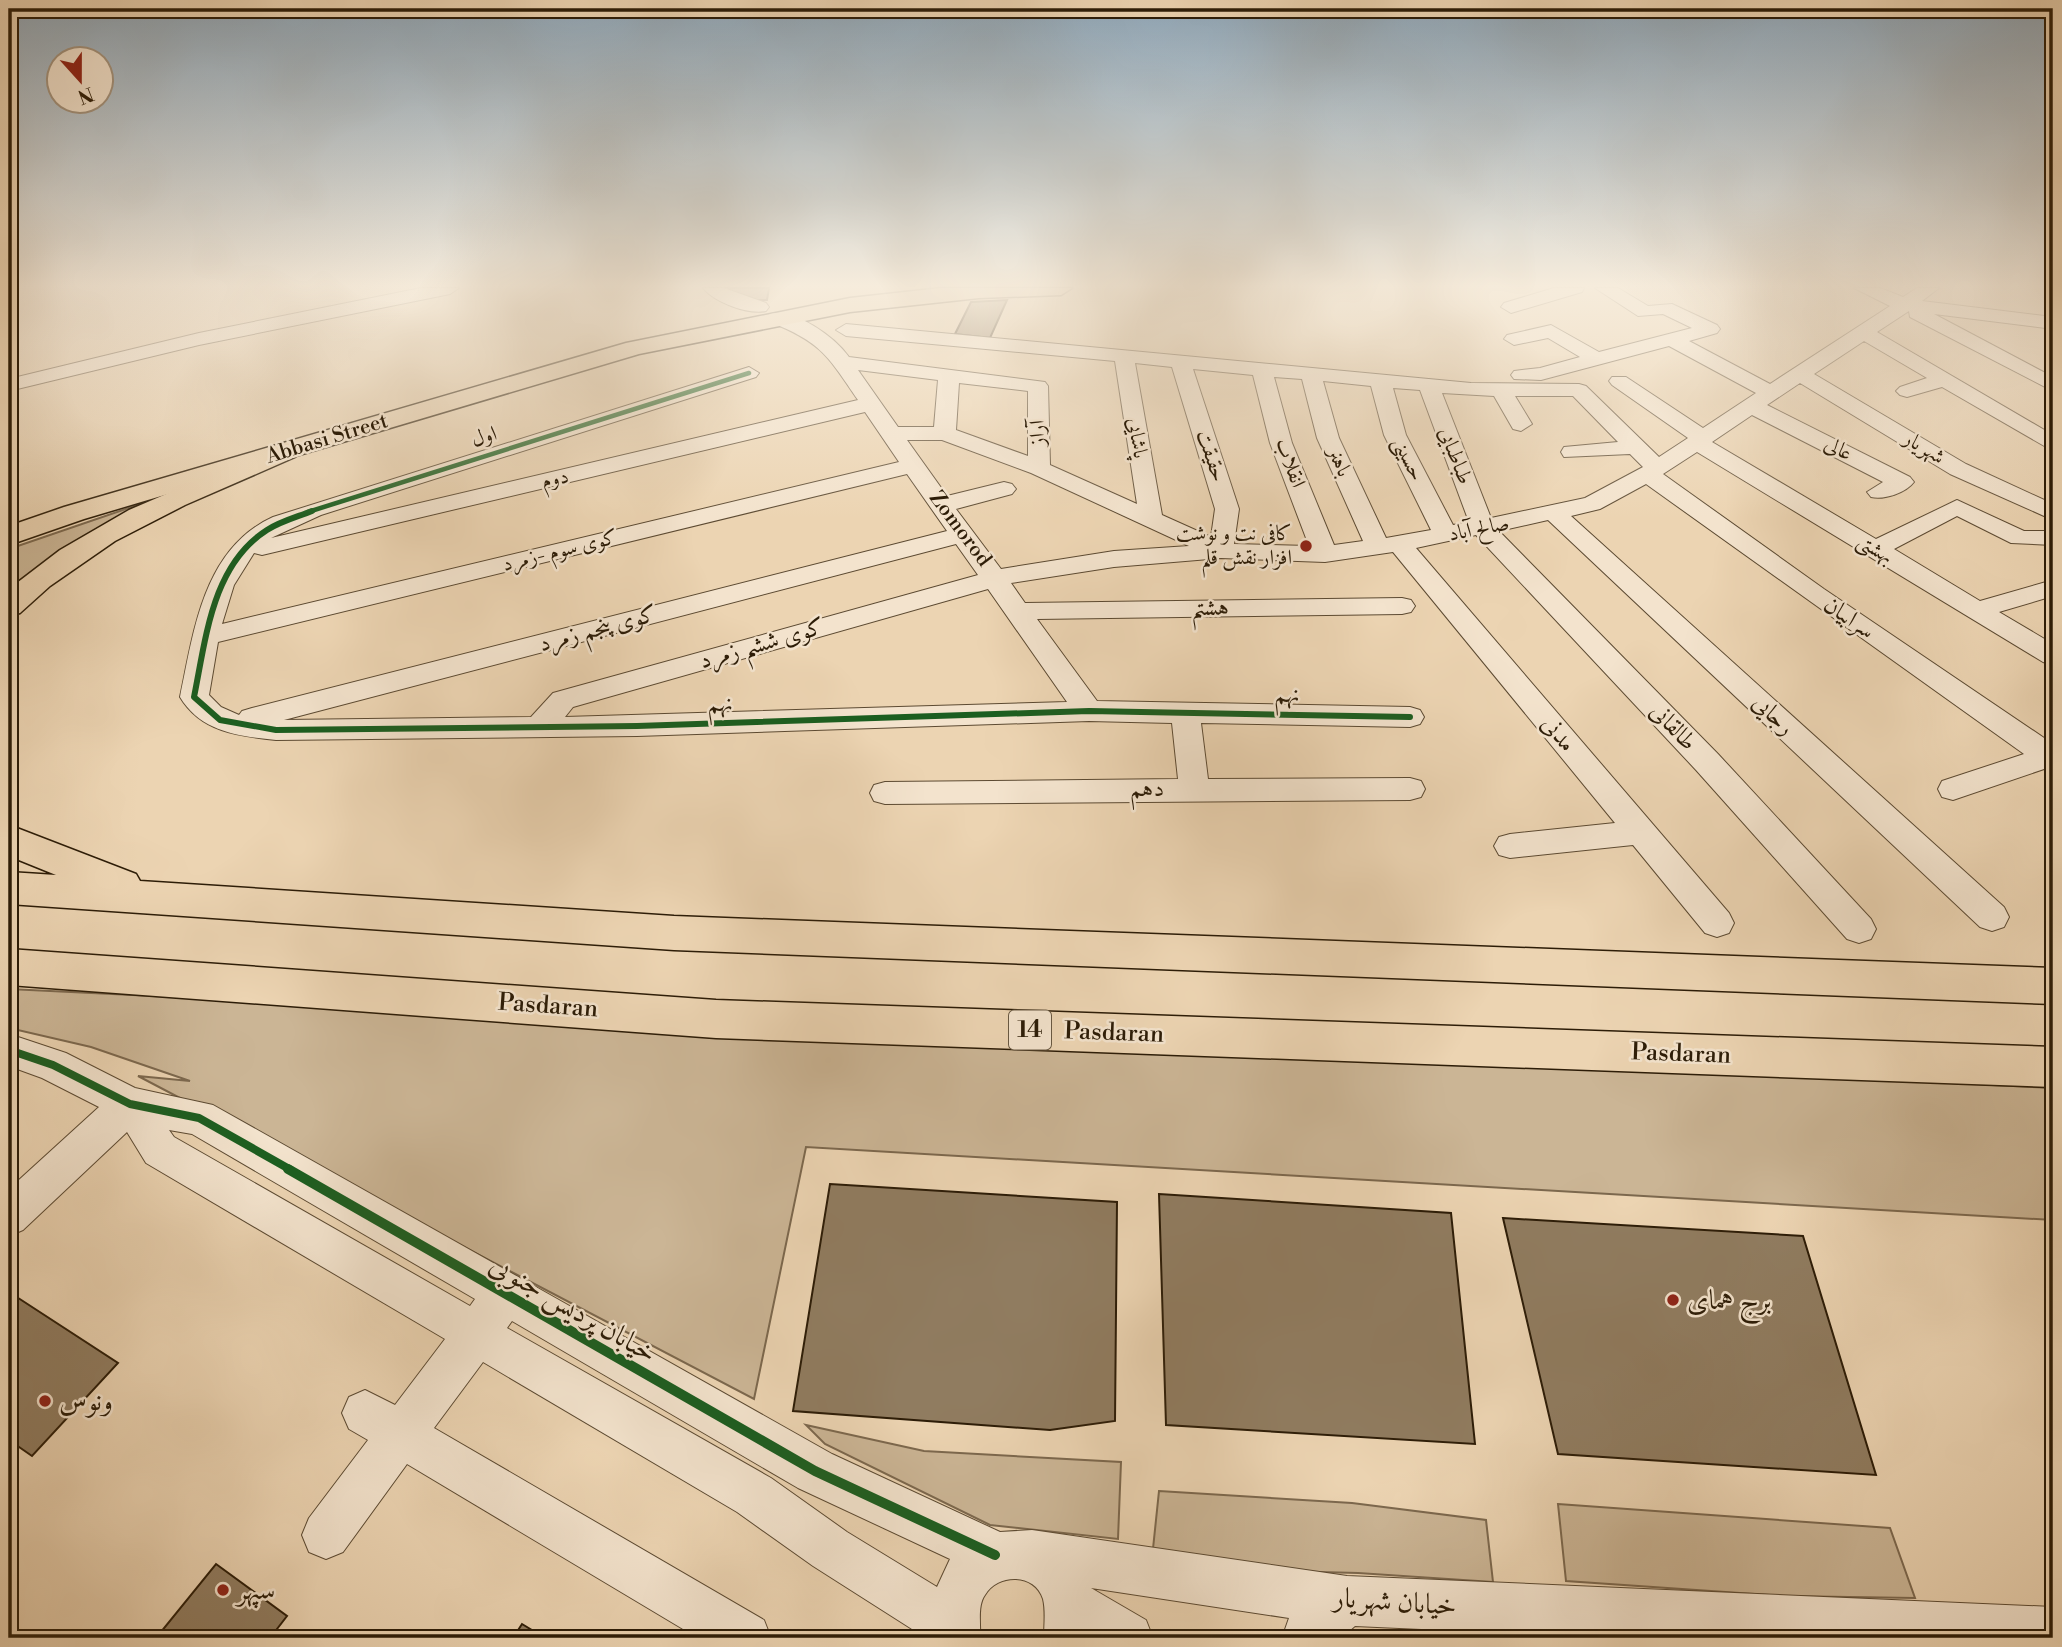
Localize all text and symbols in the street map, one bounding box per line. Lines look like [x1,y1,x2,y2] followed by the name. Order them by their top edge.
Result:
[46,46,116,116] north arrow
[74,81,97,109] text: N
[262,408,392,470] street label: Abbasi Street
[1120,416,1153,461] street label: پاشایی
[1024,417,1051,448] street label: آراز
[468,421,500,453] street label: اول
[1432,424,1478,488] street label: طباطبایی
[1897,425,1949,470] street label: شهریار
[1190,427,1232,485] street label: حقیقت
[1820,431,1856,467] street label: عالی
[1385,433,1430,486] street label: حسینی
[1269,435,1311,491] street label: انقلاب
[1320,441,1357,481] street label: باهنر
[539,463,572,499] street label: دوم
[923,486,997,572] street label: Zomorod
[1446,509,1512,552] street label: صالح آباد
[1176,521,1292,578] place label: کافی نت و نوشت افزار نقش قلم
[500,524,621,582] street label: کوی سوم -زمرد
[1851,528,1898,571] street label: بهشتی
[1298,538,1314,554] marker: کافی نت و نوشت افزار نقش قلم
[1817,590,1881,646] street label: سرابیان
[1191,593,1229,631] street label: هشتم
[536,599,662,665] street label: کوی پنجم زمرد
[696,612,830,684] street label: کوی ششم زمرد
[1274,680,1300,716] street label: نهم
[1745,688,1801,742] street label: رجایی
[707,689,733,725] street label: نهم
[1643,697,1703,757] street label: طالقانی
[1534,710,1582,758] street label: مدنی
[1130,774,1164,810] street label: دهم
[497,988,599,1024] street label: Pasdaran
[1009,1010,1051,1050] road number: 14
[1063,1016,1165,1050] street label: Pasdaran
[1630,1037,1732,1071] street label: Pasdaran
[483,1247,663,1372] street label: خیابان پردیس جنوبی
[1687,1283,1771,1325] place label: برج همای
[1665,1292,1681,1308] marker: برج همای
[59,1384,113,1419] place label: ونوس
[37,1393,53,1409] marker: ونوس
[234,1573,275,1609] place label: سپهر
[1329,1580,1458,1624] street label: خیابان شهریار
[215,1582,231,1598] marker: سپهر

